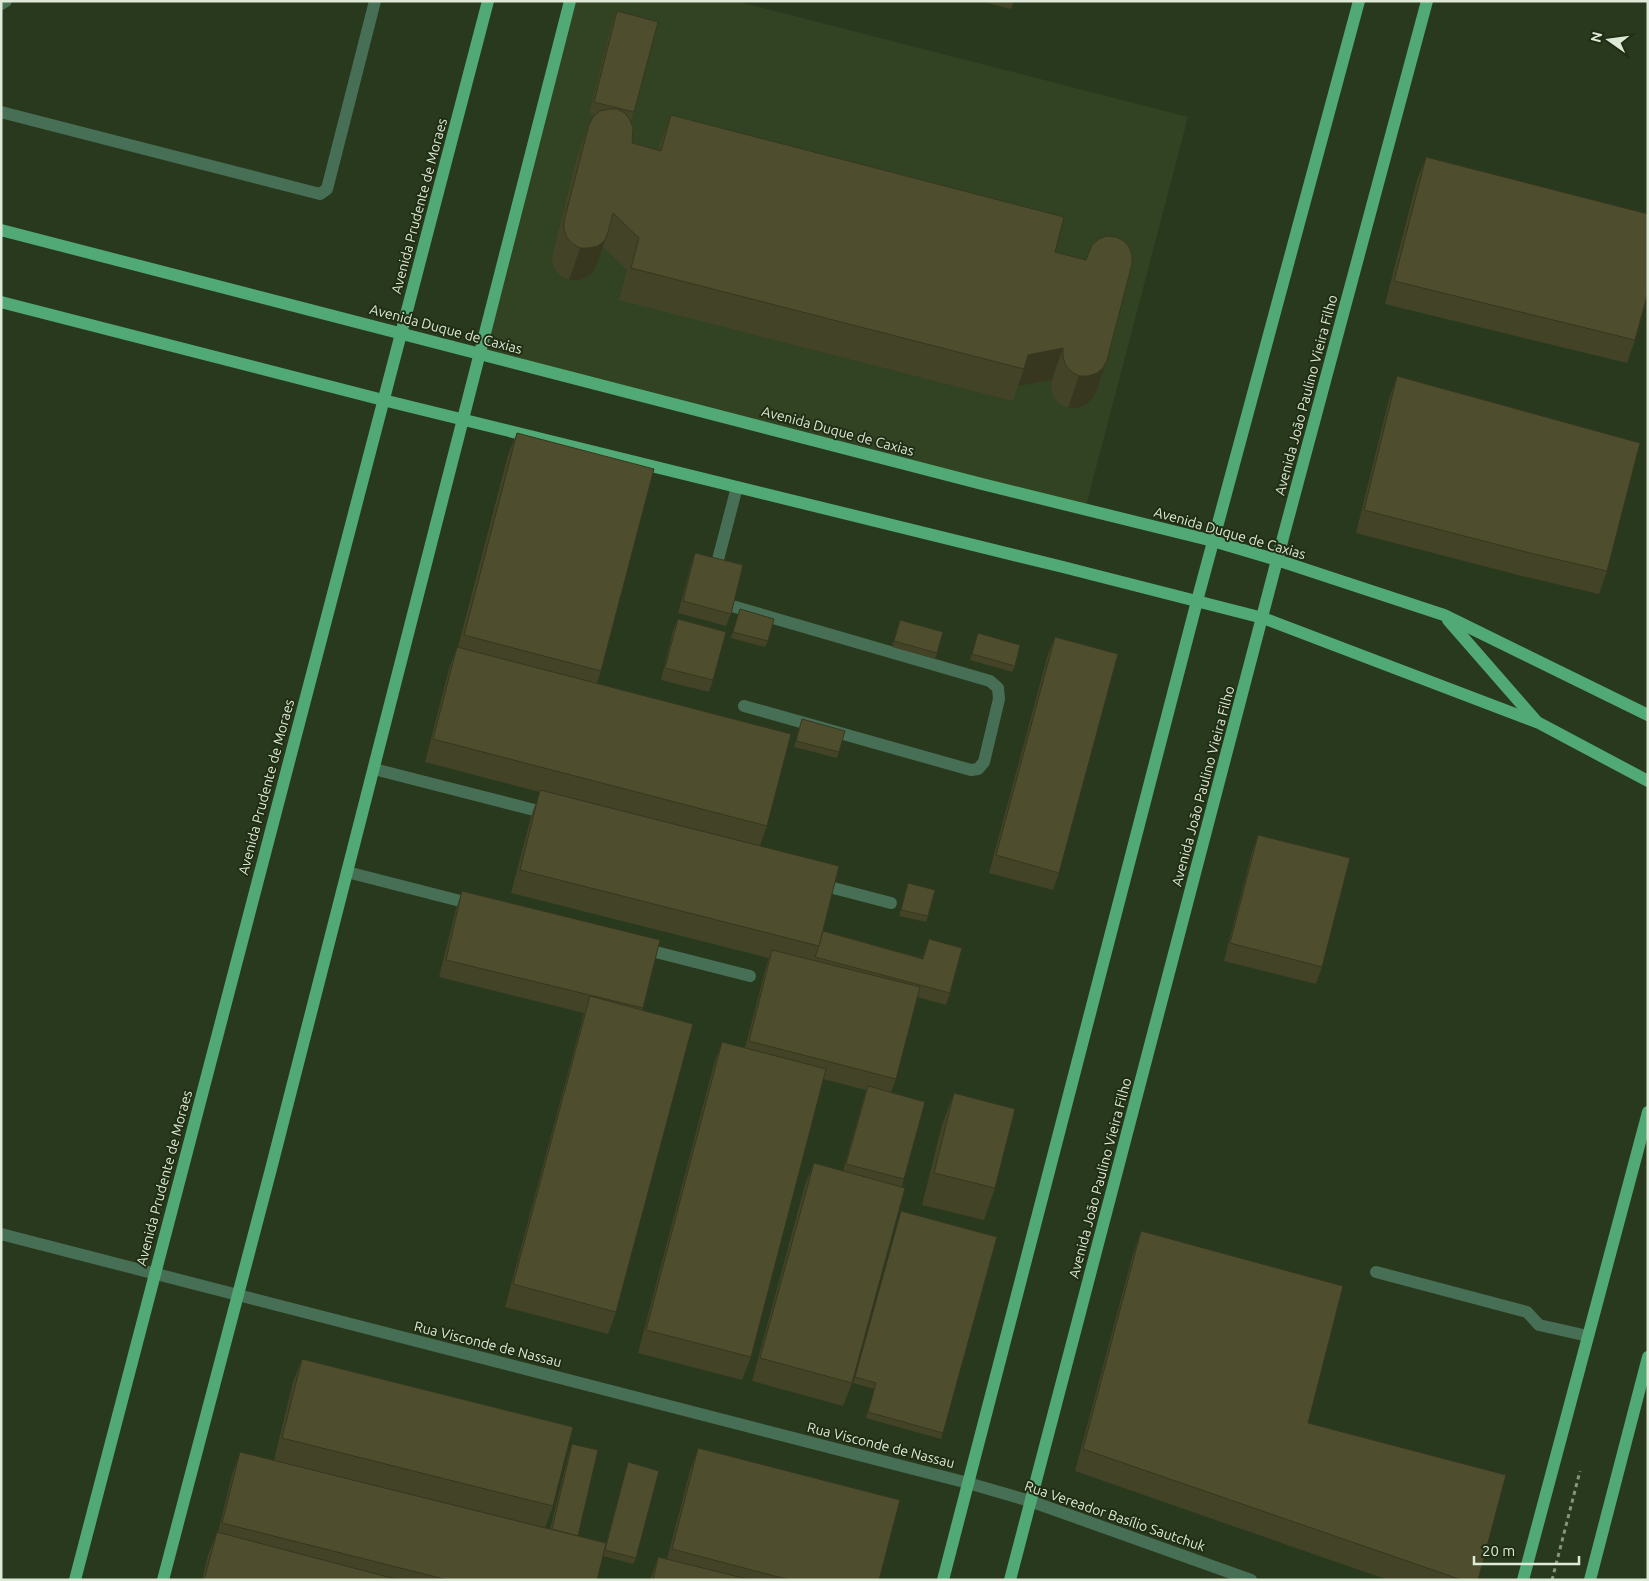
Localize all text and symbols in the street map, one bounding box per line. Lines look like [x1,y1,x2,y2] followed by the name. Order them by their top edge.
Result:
[1584,15,1634,65] north arrow
[1587,30,1605,44] text: N
[388,116,450,296] street label: Avenida Prudente de Moraes
[1271,293,1341,497] street label: Avenida João Paulino Vieira Filho
[368,301,524,357] street label: Avenida Duque de Caxias
[760,403,916,459] street label: Avenida Duque de Caxias
[1152,504,1308,562] street label: Avenida Duque de Caxias
[1168,684,1238,888] street label: Avenida João Paulino Vieira Filho
[235,697,297,877] street label: Avenida Prudente de Moraes
[1065,1076,1135,1280] street label: Avenida João Paulino Vieira Filho
[133,1088,195,1268] street label: Avenida Prudente de Moraes
[413,1318,563,1370] street label: Rua Visconde de Nassau
[806,1419,956,1471] street label: Rua Visconde de Nassau
[1023,1478,1207,1554] street label: Rua Vereador Basílio Sautchuk
[1474,1534,1579,1566] scale bar
[1482,1542,1515,1559] text: 20 m

